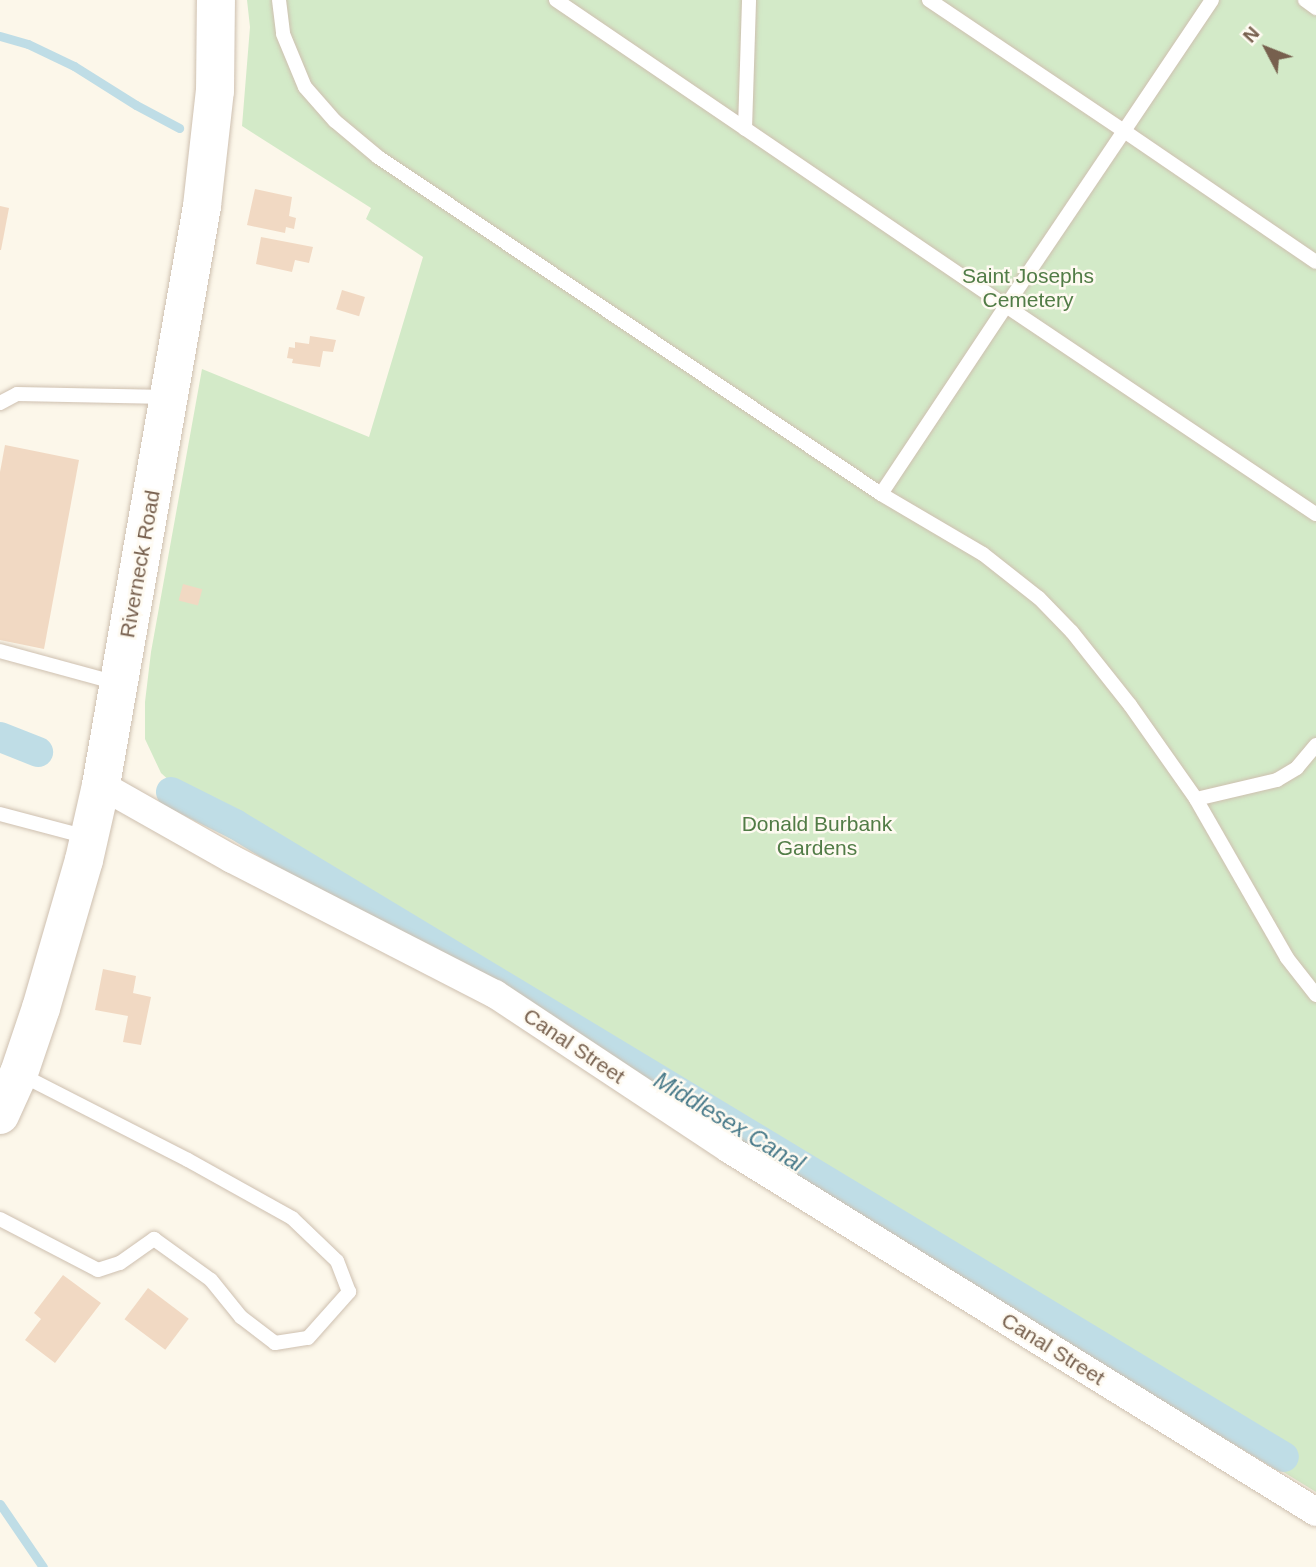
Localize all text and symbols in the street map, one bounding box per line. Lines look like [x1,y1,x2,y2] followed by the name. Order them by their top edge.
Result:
[1232,14,1302,84] north arrow
[1239,22,1263,47] text: N
[962,263,1094,313] park label: Saint Josephs Cemetery
[115,488,165,640] street label: Riverneck Road
[742,811,892,861] park label: Donald Burbank Gardens
[519,1003,629,1089] street label: Canal Street
[649,1066,809,1178] water label: Middlesex Canal
[997,1307,1109,1391] street label: Canal Street

